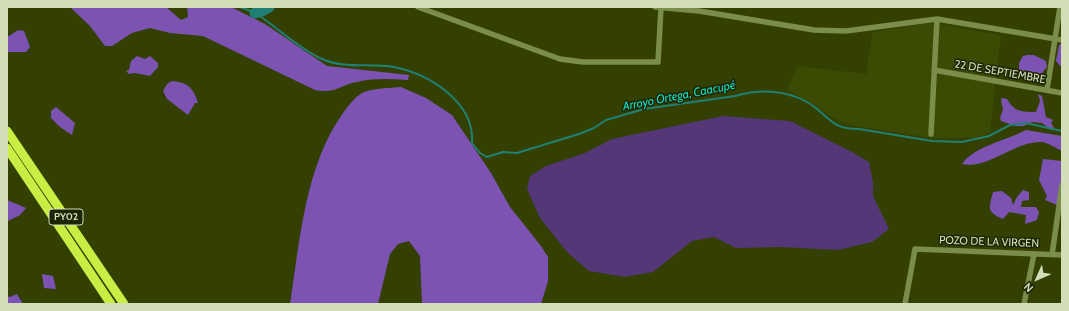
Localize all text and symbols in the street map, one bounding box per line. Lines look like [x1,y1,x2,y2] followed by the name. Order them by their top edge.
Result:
[953,57,1047,87] street label: 22 DE SEPTIEMBRE
[621,78,737,114] water label: Arroyo Ortega, Caacupé
[49,209,83,225] road number: PY02
[939,234,1039,250] street label: POZO DE LA VIRGEN
[1017,259,1057,299] north arrow
[1021,280,1036,295] text: N

